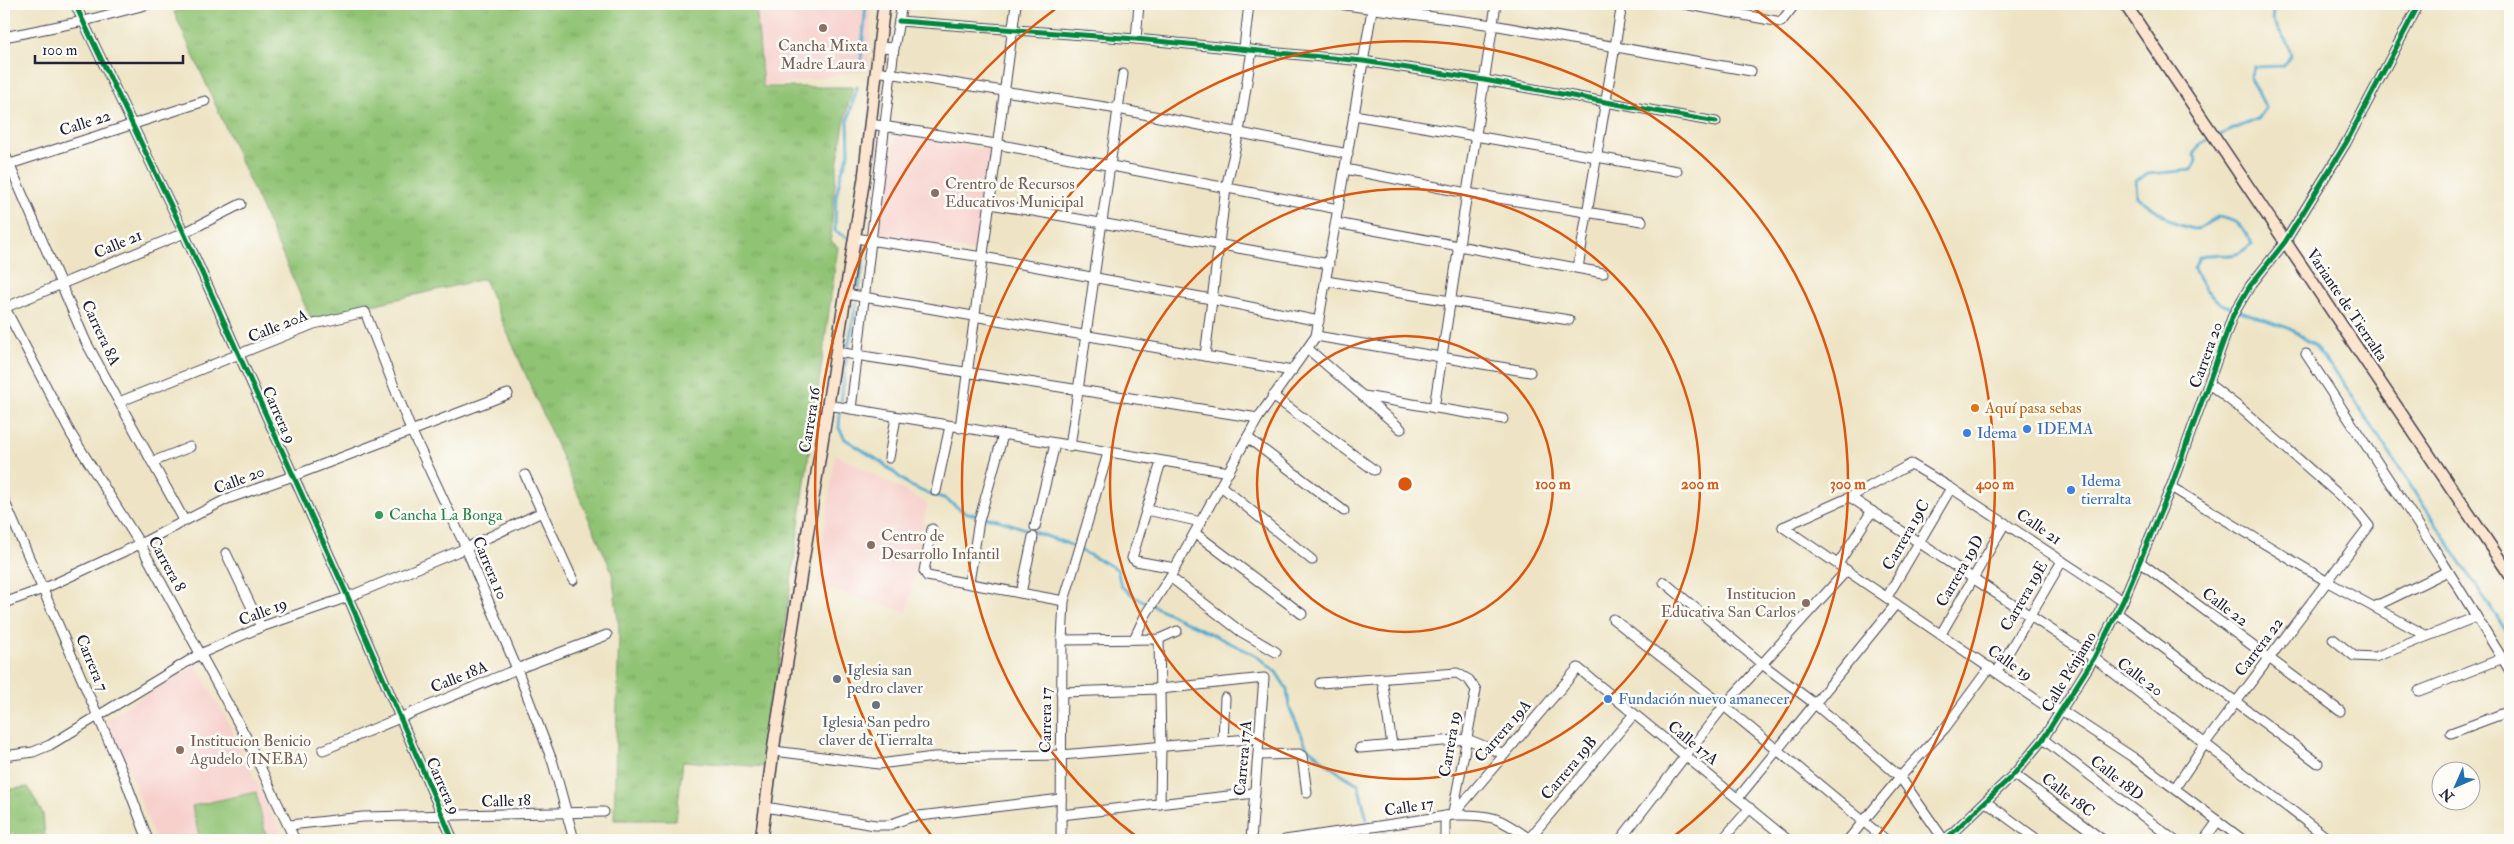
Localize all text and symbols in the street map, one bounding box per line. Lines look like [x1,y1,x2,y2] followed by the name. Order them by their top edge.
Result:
[817,22,829,34] marker: Cancha Mixta Madre Laura
[35,32,182,64] scale bar
[778,36,868,74] place label: Cancha Mixta Madre Laura
[42,41,78,60] text: 100 m
[57,105,113,141] street label: Calle 22
[945,174,1084,213] place label: Crentro de Recursos Educativos Municipal
[929,187,941,199] marker: Crentro de Recursos Educativos Municipal
[91,225,145,263] street label: Calle 21
[2302,245,2392,365] street label: Variante de Tierralta
[77,297,125,369] street label: Carrera 8A
[245,305,311,347] street label: Calle 20A
[2185,319,2227,391] street label: Carrera 20
[257,383,301,447] street label: Carrera 9
[795,385,825,454] street label: Carrera 16
[1984,398,2082,419] place label: Aquí pasa sebas
[1969,402,1981,414] marker: Aquí pasa sebas
[2037,419,2093,439] place label: IDEMA
[1977,423,2017,443] place label: Idema
[2021,423,2033,435] marker: IDEMA
[1961,427,1973,439] marker: Idema
[211,461,267,499] street label: Calle 20
[2081,471,2132,509] place label: Idema tierralta
[1396,475,1414,493] centre of rings
[1535,475,1571,494] text: 100 m
[1681,475,1719,494] text: 200 m
[1830,475,1866,494] text: 300 m
[1975,475,2014,494] text: 400 m
[2065,484,2077,496] marker: Idema tierralta
[1878,496,1934,574] street label: Carrera 19C
[389,505,503,525] place label: Cancha La Bonga
[2013,505,2065,549] street label: Calle 21
[373,509,385,521] marker: Cancha La Bonga
[881,526,1000,564] place label: Centro de Desarrollo Infantil
[1931,532,1989,610] street label: Carrera 19D
[144,533,191,596] street label: Carrera 8
[468,533,512,603] street label: Carrera 10
[865,539,877,551] marker: Centro de Desarrollo Infantil
[1996,557,2052,635] street label: Carrera 19E
[2198,583,2252,631] street label: Calle 22
[1661,584,1796,622] place label: Institucion Educativa San Carlos
[236,594,290,630] street label: Calle 19
[1800,597,1812,609] marker: Institucion Educativa San Carlos
[2230,613,2288,681] street label: Carrera 22
[2037,628,2101,716] street label: Calle Pénjamo
[71,631,113,695] street label: Carrera 7
[1984,640,2036,686] street label: Calle 19
[2113,653,2167,701] street label: Calle 20
[428,657,490,697] street label: Calle 18A
[846,660,923,699] place label: Iglesia san pedro claver
[831,673,843,685] marker: Iglesia san pedro claver
[1036,686,1056,753] street label: Carrera 17
[1618,689,1789,709] place label: Fundación nuevo amanecer
[1602,693,1614,705] marker: Fundación nuevo amanecer
[1470,695,1536,767] street label: Carrera 19A
[870,699,882,711] marker: Iglesia San pedro claver de Tierralta
[1434,709,1466,779] street label: Carrera 19
[819,712,934,750] place label: Iglesia San pedro claver de Tierralta
[1664,716,1722,770] street label: Calle 17A
[1230,719,1256,797] street label: Carrera 17A
[189,731,311,769] place label: Institucion Benicio Agudelo (INEBA)
[1537,732,1601,804] street label: Carrera 19B
[174,744,186,756] marker: Institucion Benicio Agudelo (INEBA)
[2086,751,2148,805] street label: Calle 18D
[421,754,465,818] street label: Carrera 9
[2432,762,2482,812] north arrow
[2037,769,2099,821] street label: Calle 18C
[2436,784,2458,806] text: N
[481,790,532,812] street label: Calle 18
[1383,793,1436,821] street label: Calle 17

